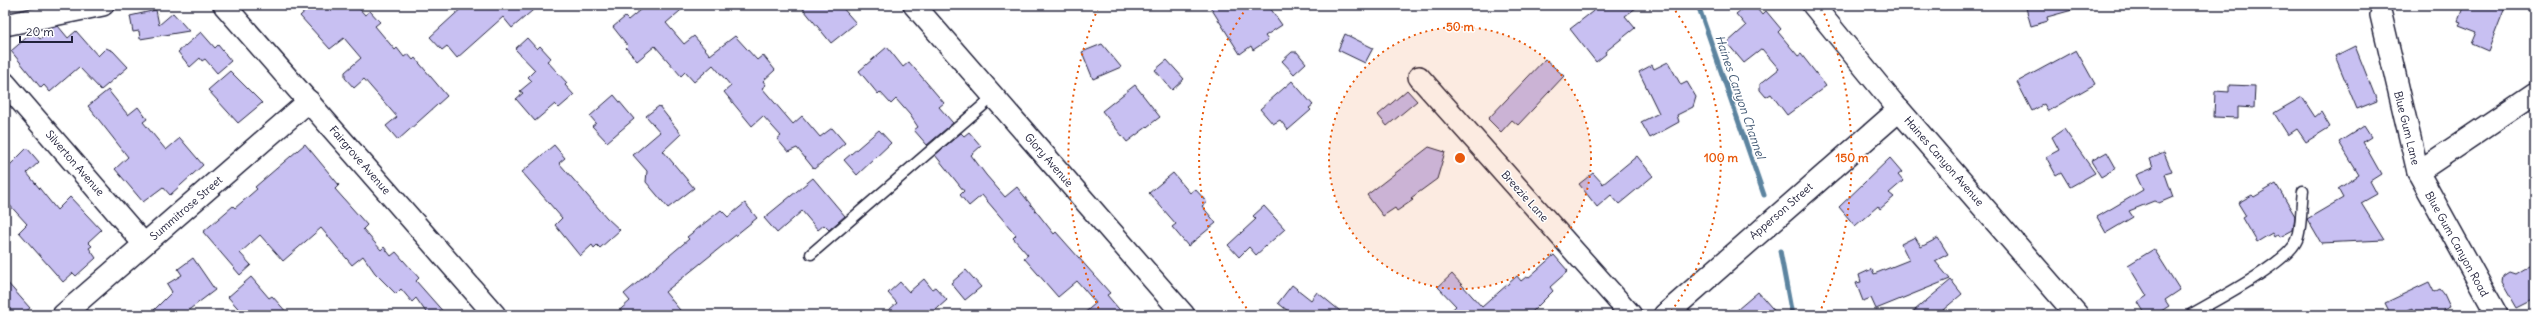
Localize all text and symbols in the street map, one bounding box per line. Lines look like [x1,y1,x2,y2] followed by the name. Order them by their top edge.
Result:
[20,18,72,44] scale bar
[1446,19,1475,34] text: 50 m
[26,24,54,39] text: 20 m
[1712,33,1769,163] water label: Haines Canyon Channel
[2391,90,2423,166] street label: Blue Gum Lane
[1901,113,1987,209] street label: Haines Canyon Avenue
[326,123,394,197] street label: Fairgrove Avenue
[43,127,107,199] street label: Silverton Avenue
[1022,130,1076,190] street label: Glory Avenue
[1704,150,1738,165] text: 100 m
[1836,150,1869,165] text: 150 m
[1453,151,1467,165] centre of rings
[1498,168,1552,225] street label: Breezie Lane
[147,173,225,243] street label: Summitrose Street
[1746,179,1816,242] street label: Apperson Street
[2422,189,2492,300] street label: Blue Gum Canyon Road

